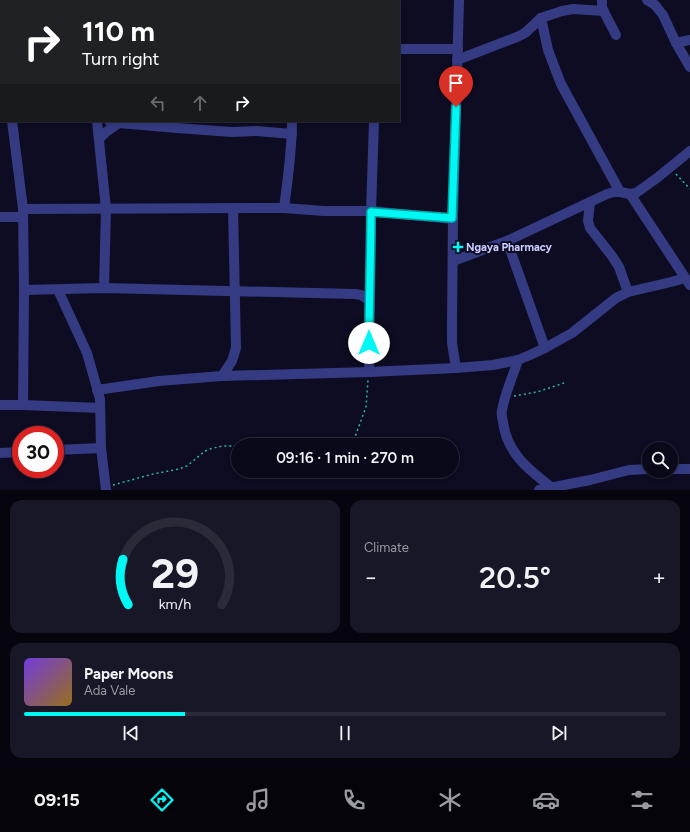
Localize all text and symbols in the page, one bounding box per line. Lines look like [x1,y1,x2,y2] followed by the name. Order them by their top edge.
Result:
[82,14,155,48] text: 110 m
[16,16,68,68] icon: right
[82,48,159,70] text: Turn right
[439,66,473,107] pin
[445,72,467,94] icon: arrive
[147,92,169,114] icon: left
[189,92,211,114] icon: ahead
[231,92,253,114] icon: right
[466,241,553,254] place label: Ngaya Pharmacy
[453,242,463,252] marker: Ngaya Pharmacy
[348,322,390,364] position arrow
[12,426,64,478] speed limit sign: 30
[642,442,678,478] map controls
[642,442,678,478] button: search
[276,449,414,467] text: 09:16 · 1 min · 270 m
[364,540,409,555] text: Climate
[151,547,199,597] text: 29
[479,559,551,596] text: 20.5°
[364,564,378,591] text: −
[652,564,666,591] text: +
[159,594,191,612] text: km/h
[84,665,173,683] text: Paper Moons
[84,683,135,698] text: Ada Vale
[120,722,142,744] icon: previous
[334,722,356,744] icon: pause
[548,722,570,744] icon: next
[148,786,176,814] icon: directions
[244,786,272,814] icon: music
[340,786,368,814] icon: phone
[436,786,464,814] icon: climate
[532,786,560,814] icon: car
[628,786,656,814] icon: filters
[34,789,80,811] text: 09:15

